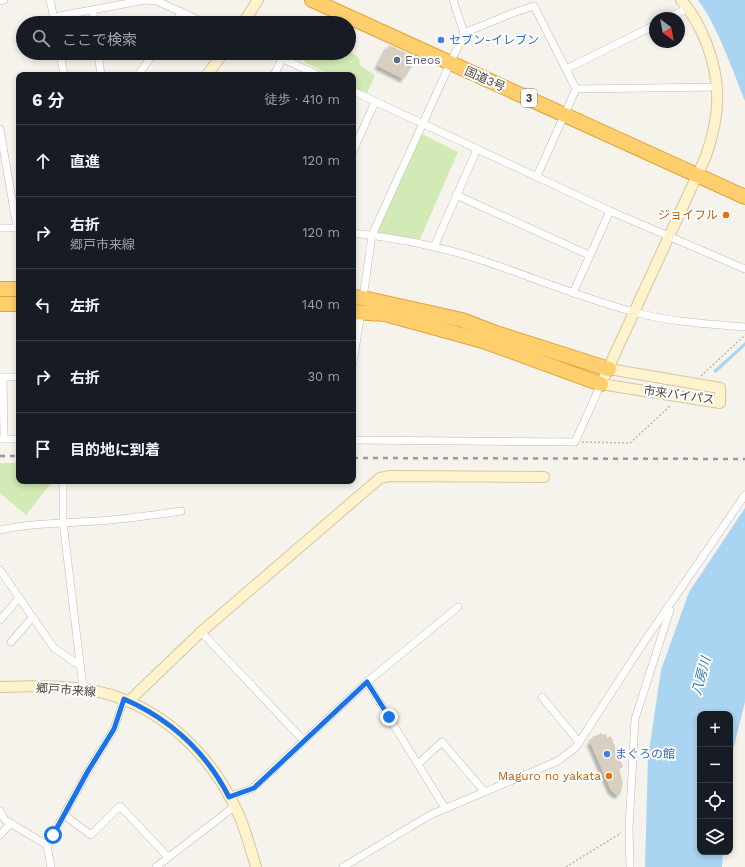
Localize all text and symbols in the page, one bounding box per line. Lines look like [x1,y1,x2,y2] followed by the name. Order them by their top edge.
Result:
[649,12,685,48] north arrow
[16,16,356,60] search box
[30,27,52,49] icon: search
[62,31,137,49] text: ここで検索
[449,33,539,47] place label: セブン-イレブン
[436,35,446,45] marker: セブン-イレブン
[405,53,441,67] place label: Eneos
[392,55,402,65] marker: Eneos
[463,64,507,94] street label: 国道3号
[521,89,537,107] road number: 3
[32,90,64,110] text: 6 分
[264,92,340,107] text: 徒歩 · 410 m
[32,150,54,172] icon: ahead
[70,153,100,171] text: 直進
[302,153,340,168] text: 120 m
[658,208,718,222] place label: ジョイフル
[721,210,731,220] marker: ジョイフル
[70,216,100,234] text: 右折
[32,222,54,244] icon: right
[302,225,340,240] text: 120 m
[70,237,135,252] text: 郷戸市来線
[32,294,54,316] icon: left
[70,297,100,315] text: 左折
[302,297,340,312] text: 140 m
[32,366,54,388] icon: right
[70,369,100,387] text: 右折
[308,369,340,384] text: 30 m
[642,383,716,407] street label: 市来バイパス
[32,438,54,460] icon: arrive
[70,441,160,459] text: 目的地に到着
[689,653,714,697] water label: 八房川
[36,681,96,699] street label: 郷戸市来線
[380,708,398,726] route end
[697,711,733,855] map controls
[697,711,733,747] button: +
[615,747,675,761] place label: まぐろの館
[697,747,733,783] button: −
[602,749,612,759] marker: まぐろの館
[498,769,601,783] place label: Maguro no yakata
[604,771,614,781] marker: Maguro no yakata
[697,783,733,819] button: locate
[697,819,733,855] button: layers
[44,826,62,844] route start

